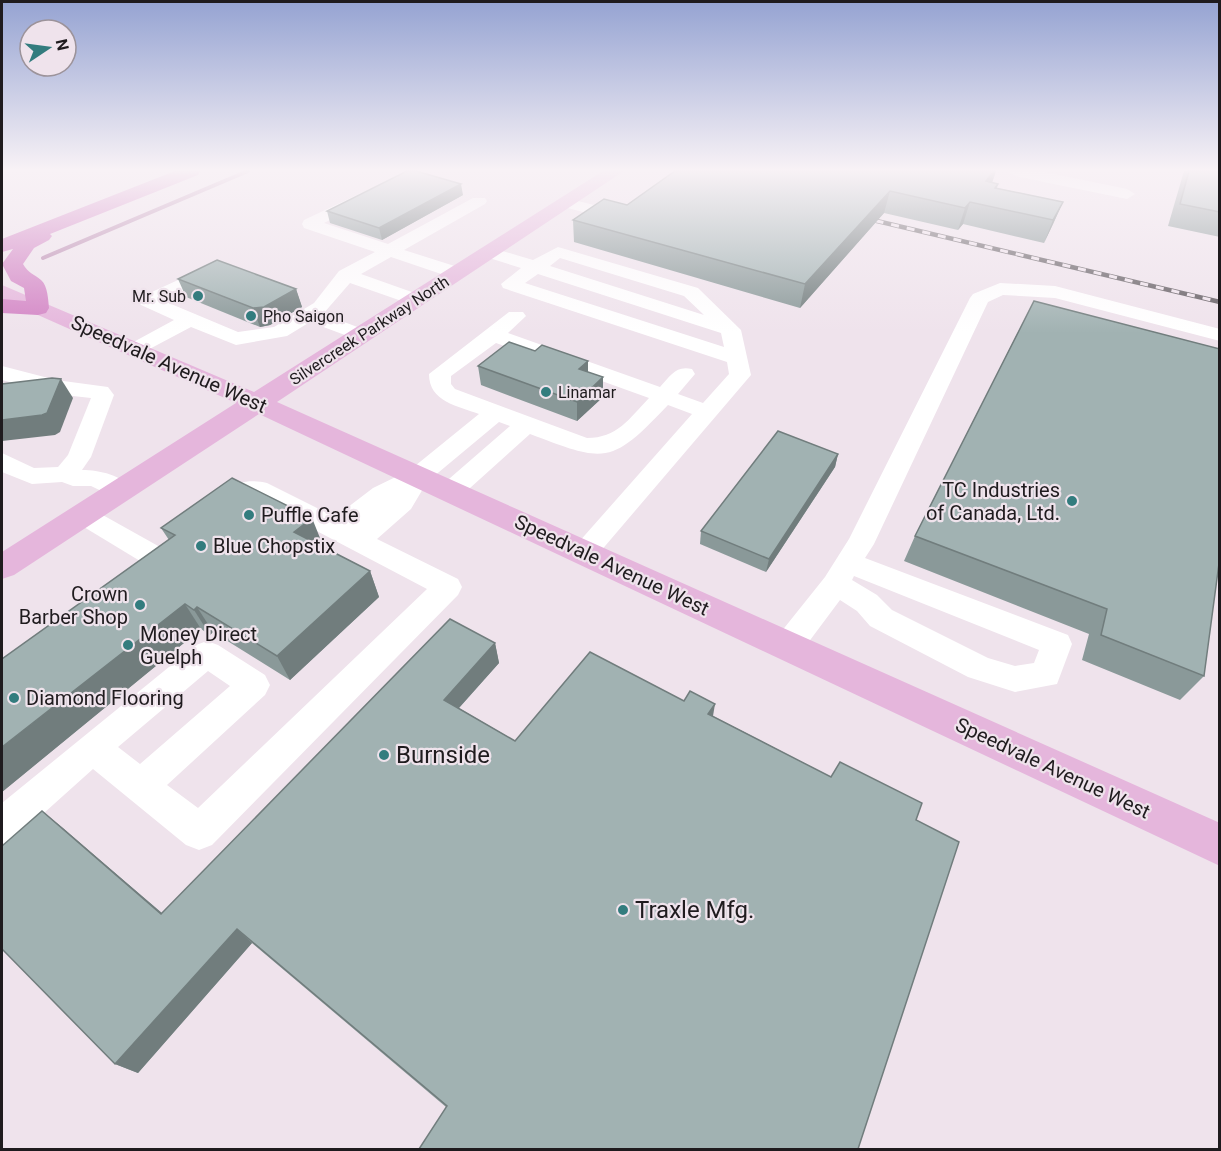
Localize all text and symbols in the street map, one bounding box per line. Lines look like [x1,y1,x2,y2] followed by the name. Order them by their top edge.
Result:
[18,18,78,78] north arrow
[52,37,73,52] text: N
[286,272,453,389] street label: Silvercreek Parkway North
[132,287,186,306] place label: Mr. Sub
[191,289,205,303] marker: Mr. Sub
[263,307,344,326] place label: Pho Saigon
[244,309,258,323] marker: Pho Saigon
[67,310,271,418] street label: Speedvale Avenue West
[558,383,617,402] place label: Linamar
[539,385,553,399] marker: Linamar
[926,478,1060,525] place label: TC Industries of Canada, Ltd.
[1065,494,1079,508] marker: TC Industries of Canada, Ltd.
[261,503,359,527] place label: Puffle Cafe
[242,508,256,522] marker: Puffle Cafe
[511,509,713,621] street label: Speedvale Avenue West
[213,534,335,558] place label: Blue Chopstix
[194,539,208,553] marker: Blue Chopstix
[19,582,128,629] place label: Crown Barber Shop
[133,598,147,612] marker: Crown Barber Shop
[140,622,257,669] place label: Money Direct Guelph
[121,638,135,652] marker: Money Direct Guelph
[26,686,184,710] place label: Diamond Flooring
[7,691,21,705] marker: Diamond Flooring
[952,712,1154,824] street label: Speedvale Avenue West
[396,741,490,769] place label: Burnside
[377,748,391,762] marker: Burnside
[635,896,754,924] place label: Traxle Mfg.
[616,903,630,917] marker: Traxle Mfg.

